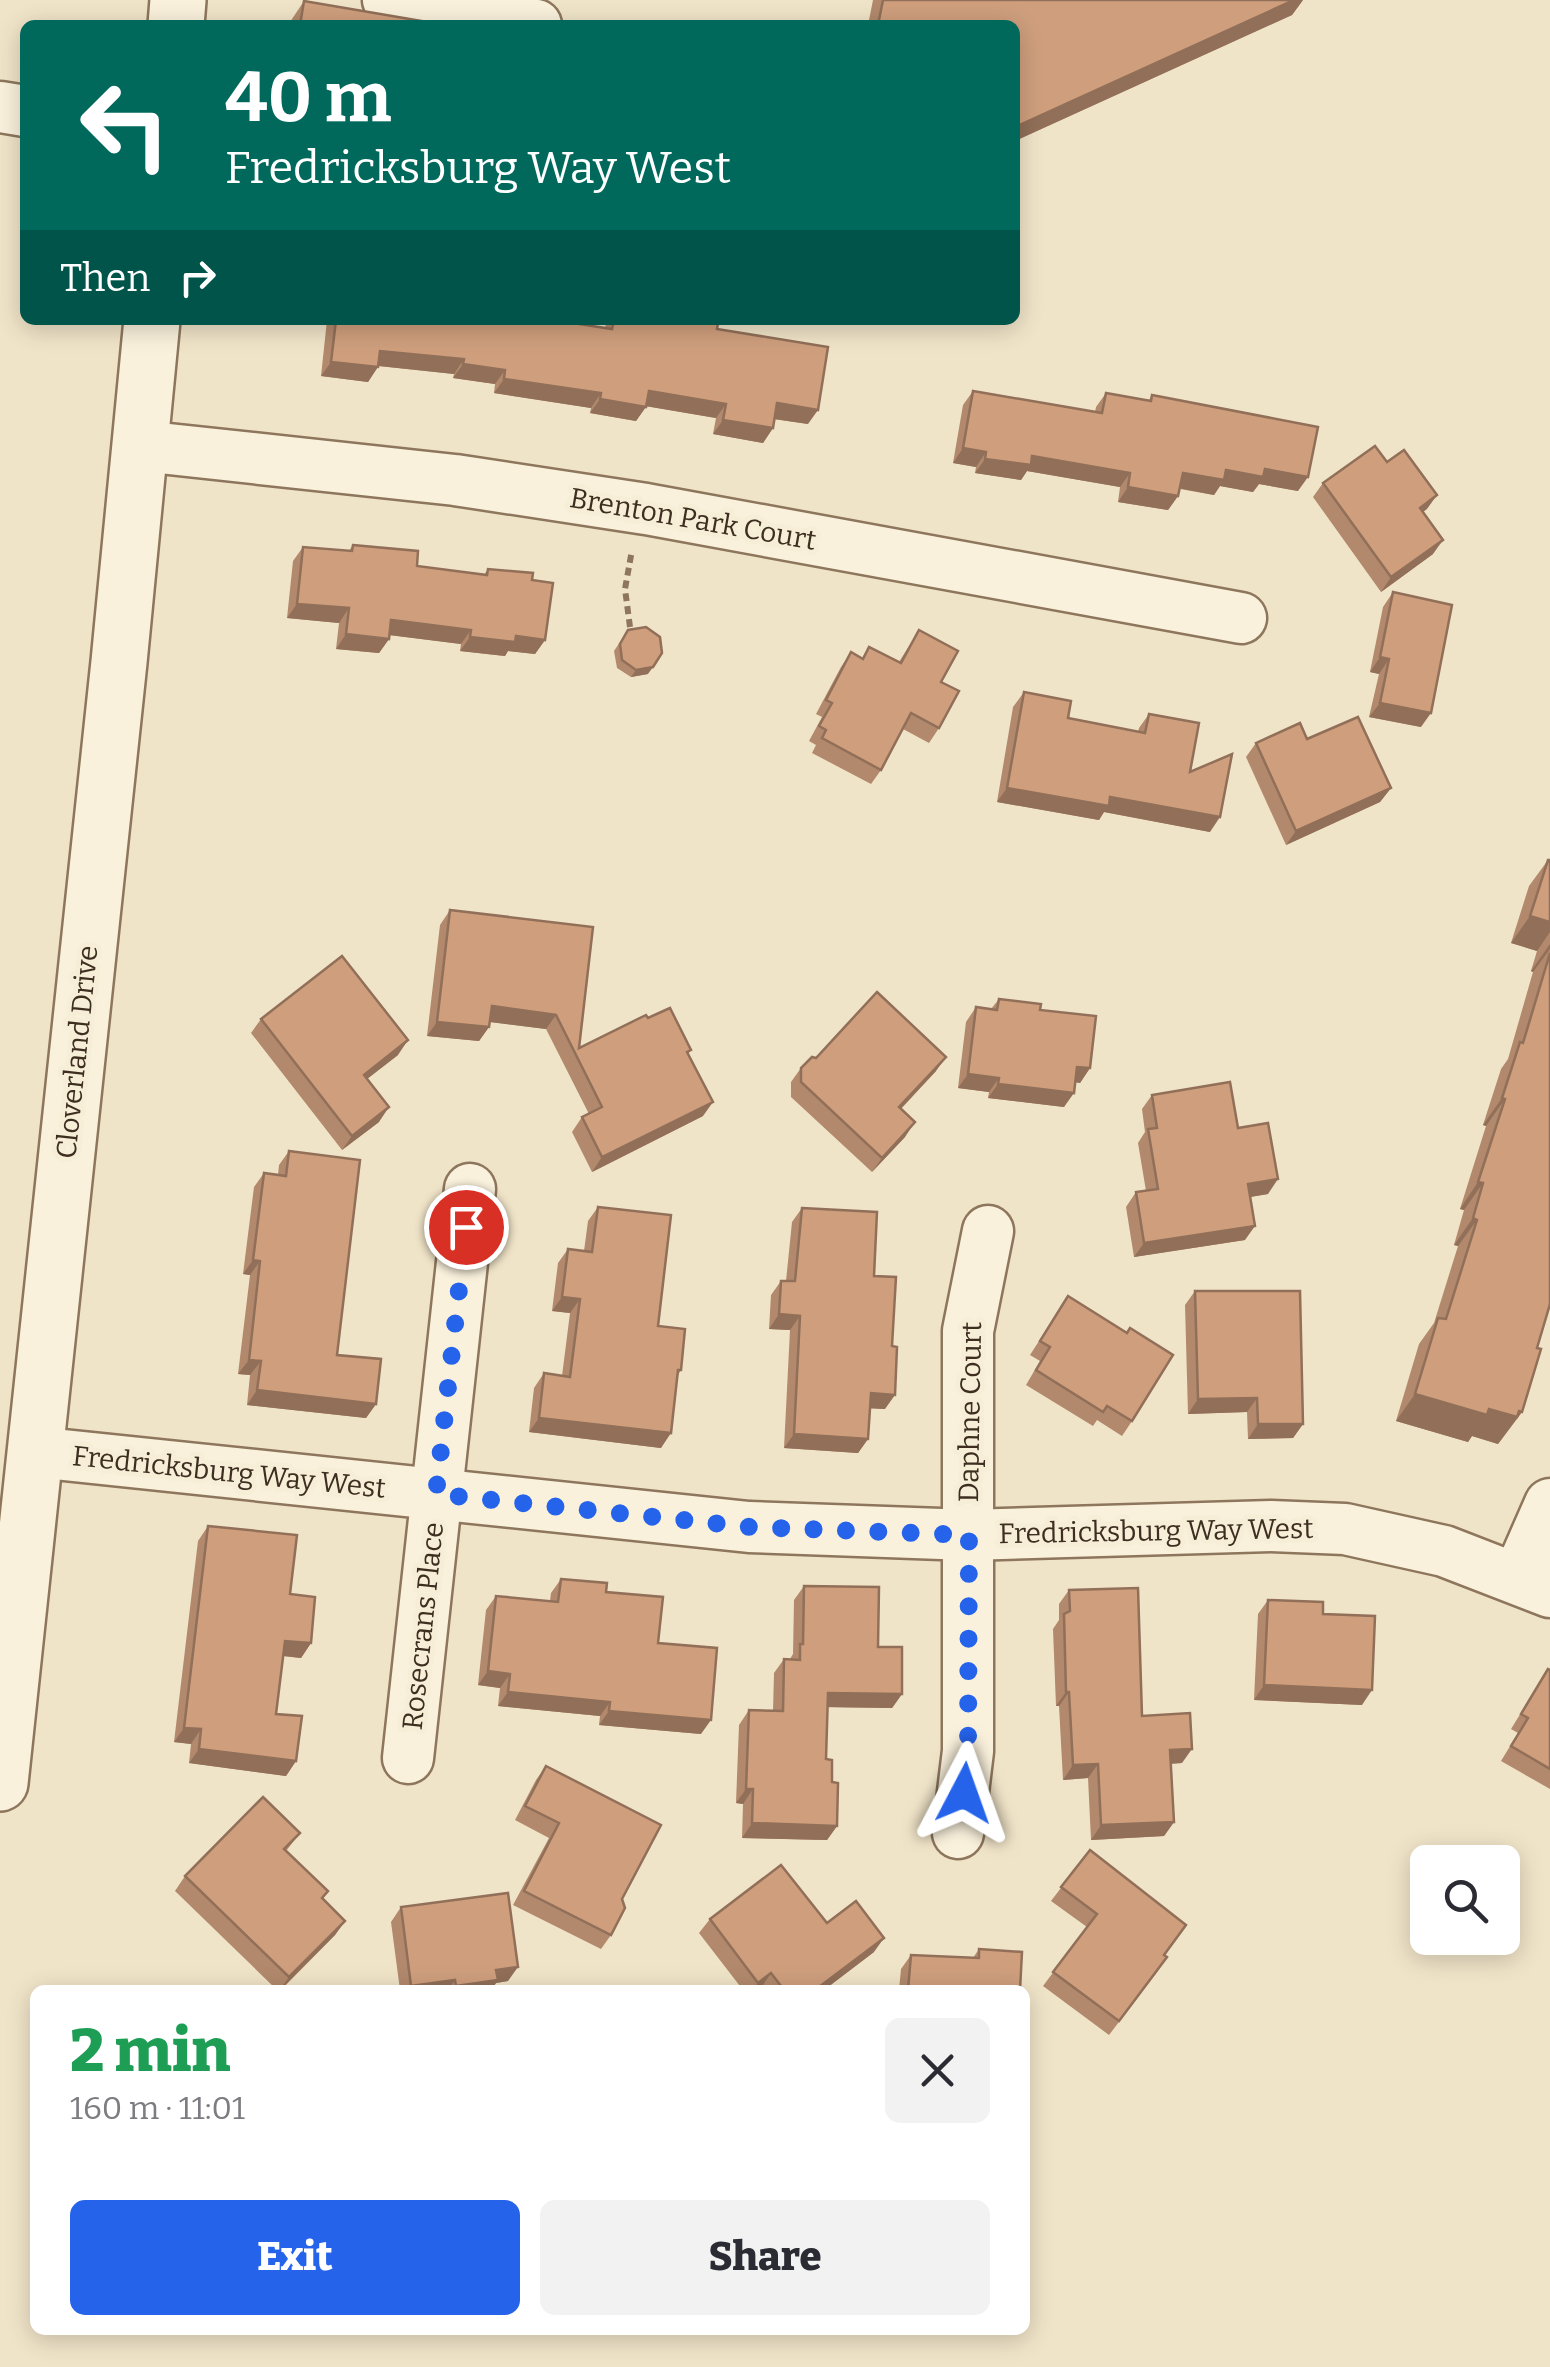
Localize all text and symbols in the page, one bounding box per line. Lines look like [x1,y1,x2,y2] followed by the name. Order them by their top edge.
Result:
[225,56,391,140] text: 40 m
[60,60,190,190] icon: left
[225,141,731,195] text: Fredricksburg Way West
[170,250,225,305] icon: right
[60,255,150,301] text: Then
[567,481,819,557] street label: Brenton Park Court
[49,944,105,1160] street label: Cloverland Drive
[424,1185,509,1270] pin
[439,1200,494,1255] icon: arrive
[952,1321,988,1503] street label: Daphne Court
[71,1439,387,1505] street label: Fredricksburg Way West
[998,1512,1314,1550] street label: Fredricksburg Way West
[396,1521,450,1731] street label: Rosecrans Place
[912,1741,1016,1845] position arrow
[1410,1845,1520,1955] map controls
[1410,1845,1520,1955] button: search
[70,2015,230,2087] text: 2 min
[885,2018,990,2123] button: close
[70,2089,245,2127] text: 160 m · 11:01
[70,2200,520,2315] button: Exit
[540,2200,990,2315] button: Share

